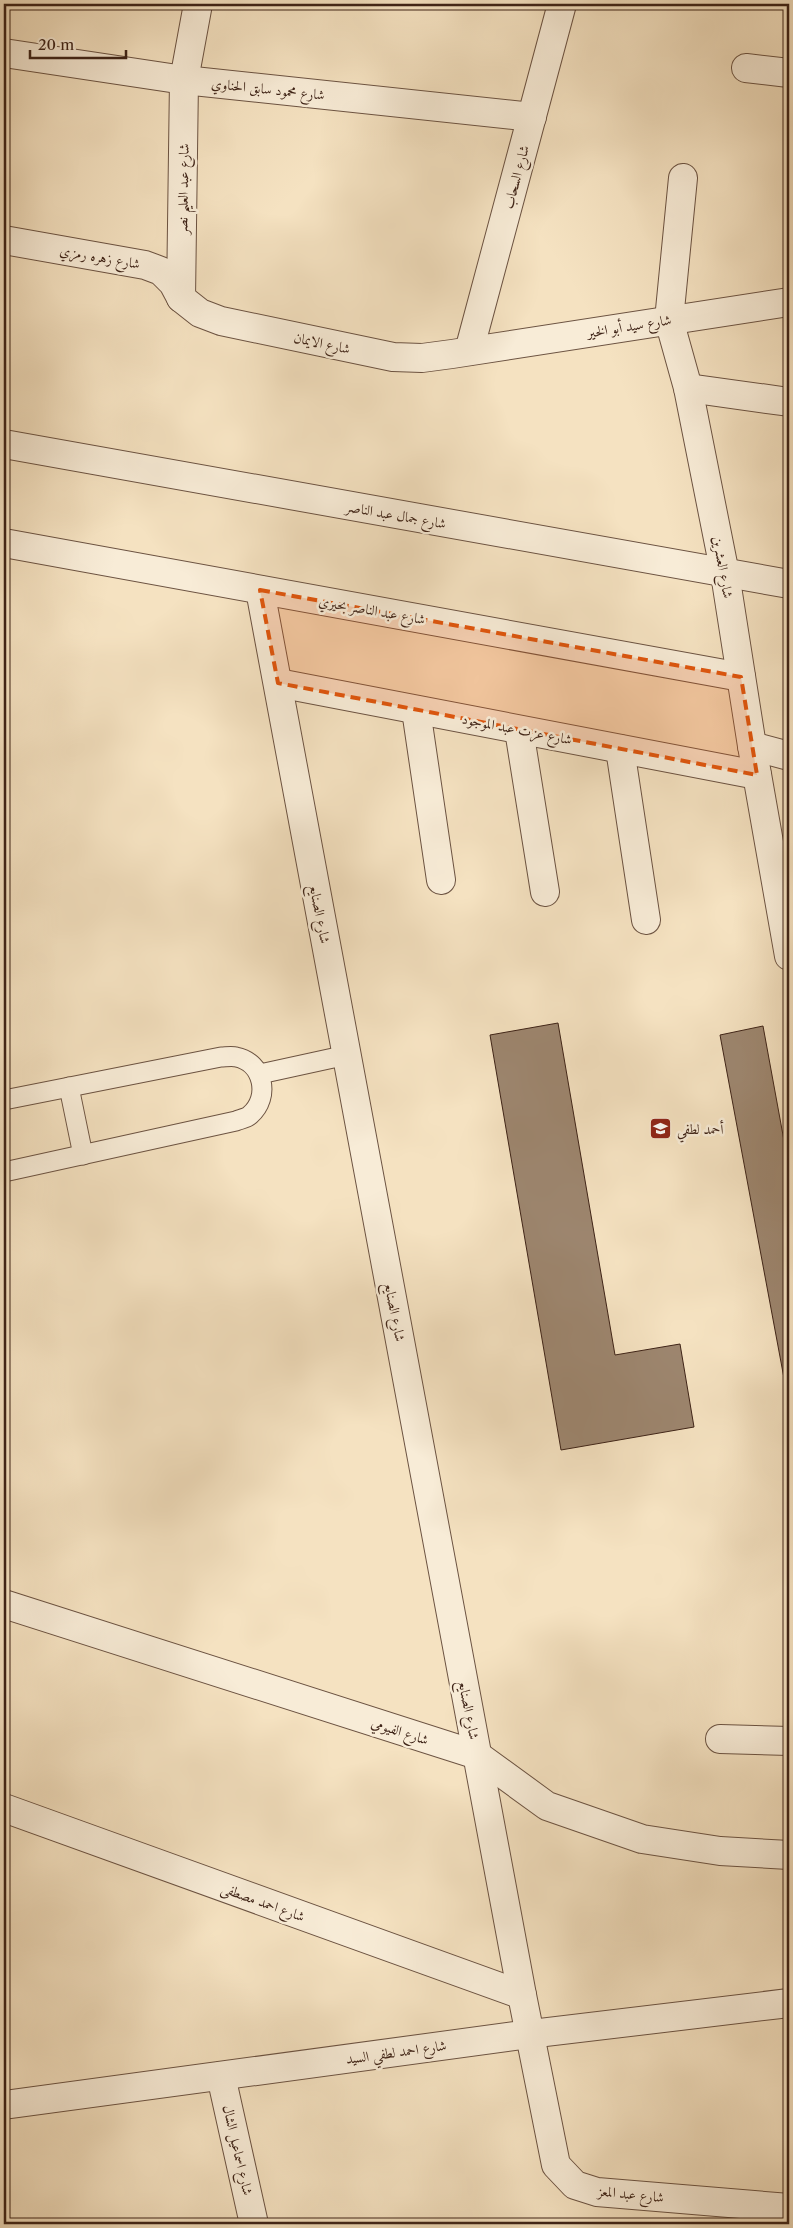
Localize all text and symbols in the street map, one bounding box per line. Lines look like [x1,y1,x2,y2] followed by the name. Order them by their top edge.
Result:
[30,28,126,60] scale bar
[38,35,74,54] text: 20 m
[210,74,326,107] street label: شارع محمود سابق الحناوي
[173,143,198,237] street label: شارع عبد العليم نصر
[499,143,536,212] street label: شارع السحاب
[58,241,142,276] street label: شارع زهره رمزي
[583,309,673,345] street label: شارع سيد أبو الخير
[291,328,352,361] street label: شارع الايمان
[342,497,448,536] street label: شارع جمال عبد الناصر
[706,535,737,600] street label: شارع العشرين
[317,592,427,631] street label: شارع عبد الناصر بحيري
[460,710,574,751] street label: شارع عزت عبد الموجود
[301,883,335,946] street label: شارع الصنايع
[649,1117,673,1141] school or university icon: أحمد لطفي
[677,1119,724,1143] place label: أحمد لطفي
[376,1281,410,1344] street label: شارع الصنايع
[450,1679,484,1742] street label: شارع الصنايع
[368,1713,431,1752] street label: شارع الفيومي
[218,1879,307,1928] street label: شارع احمد مصطفى
[344,2036,448,2073] street label: شارع احمد لطفي السيد
[216,2103,257,2198] street label: شارع اسماعيل الشال
[595,2181,665,2209] street label: شارع عبد المعز

